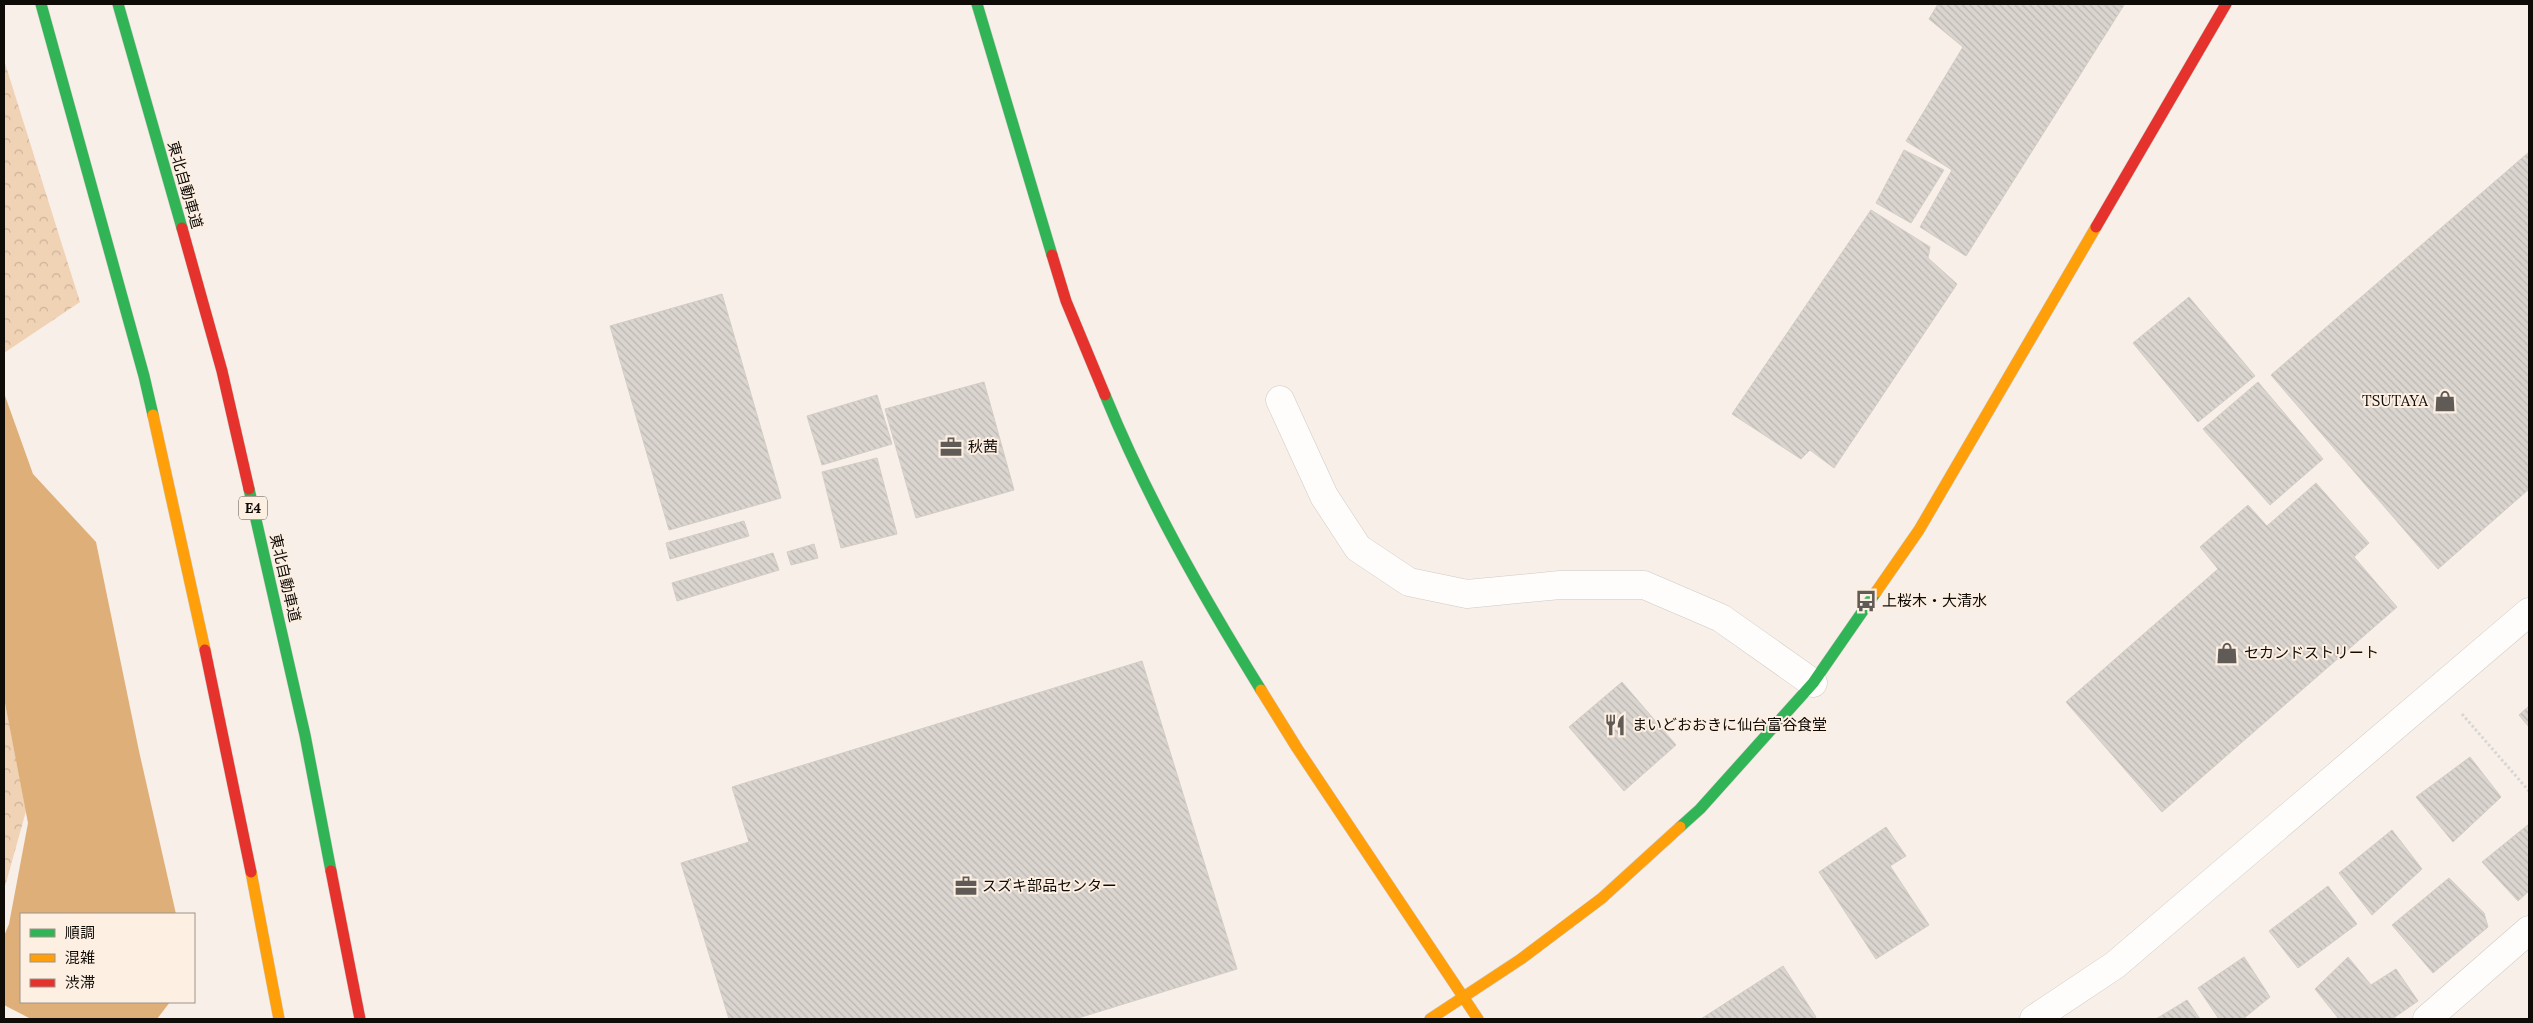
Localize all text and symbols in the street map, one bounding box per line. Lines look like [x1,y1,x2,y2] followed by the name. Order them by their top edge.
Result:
[164,139,207,231] street label: 東北自動車道
[2432,388,2458,414] shop icon: TSUTAYA
[2362,391,2429,410] place label: TSUTAYA
[938,434,964,460] office icon: 秋茜
[968,437,998,456] place label: 秋茜
[239,496,267,520] road number: E4
[266,532,305,624] street label: 東北自動車道
[1853,588,1879,614] bus stop icon: 上桜木・大清水
[1882,591,1987,610] place label: 上桜木・大清水
[2214,640,2240,666] shop icon: セカンドストリート
[2244,643,2379,662] place label: セカンドストリート
[1602,712,1628,738] restaurant icon: まいどおおきに仙台富谷食堂
[1632,715,1827,734] place label: まいどおおきに仙台富谷食堂
[953,873,979,899] office icon: スズキ部品センター
[982,876,1117,895] place label: スズキ部品センター
[20,913,195,1003] legend
[65,923,95,942] text: 順調
[65,948,95,967] text: 混雑
[65,973,95,992] text: 渋滞

